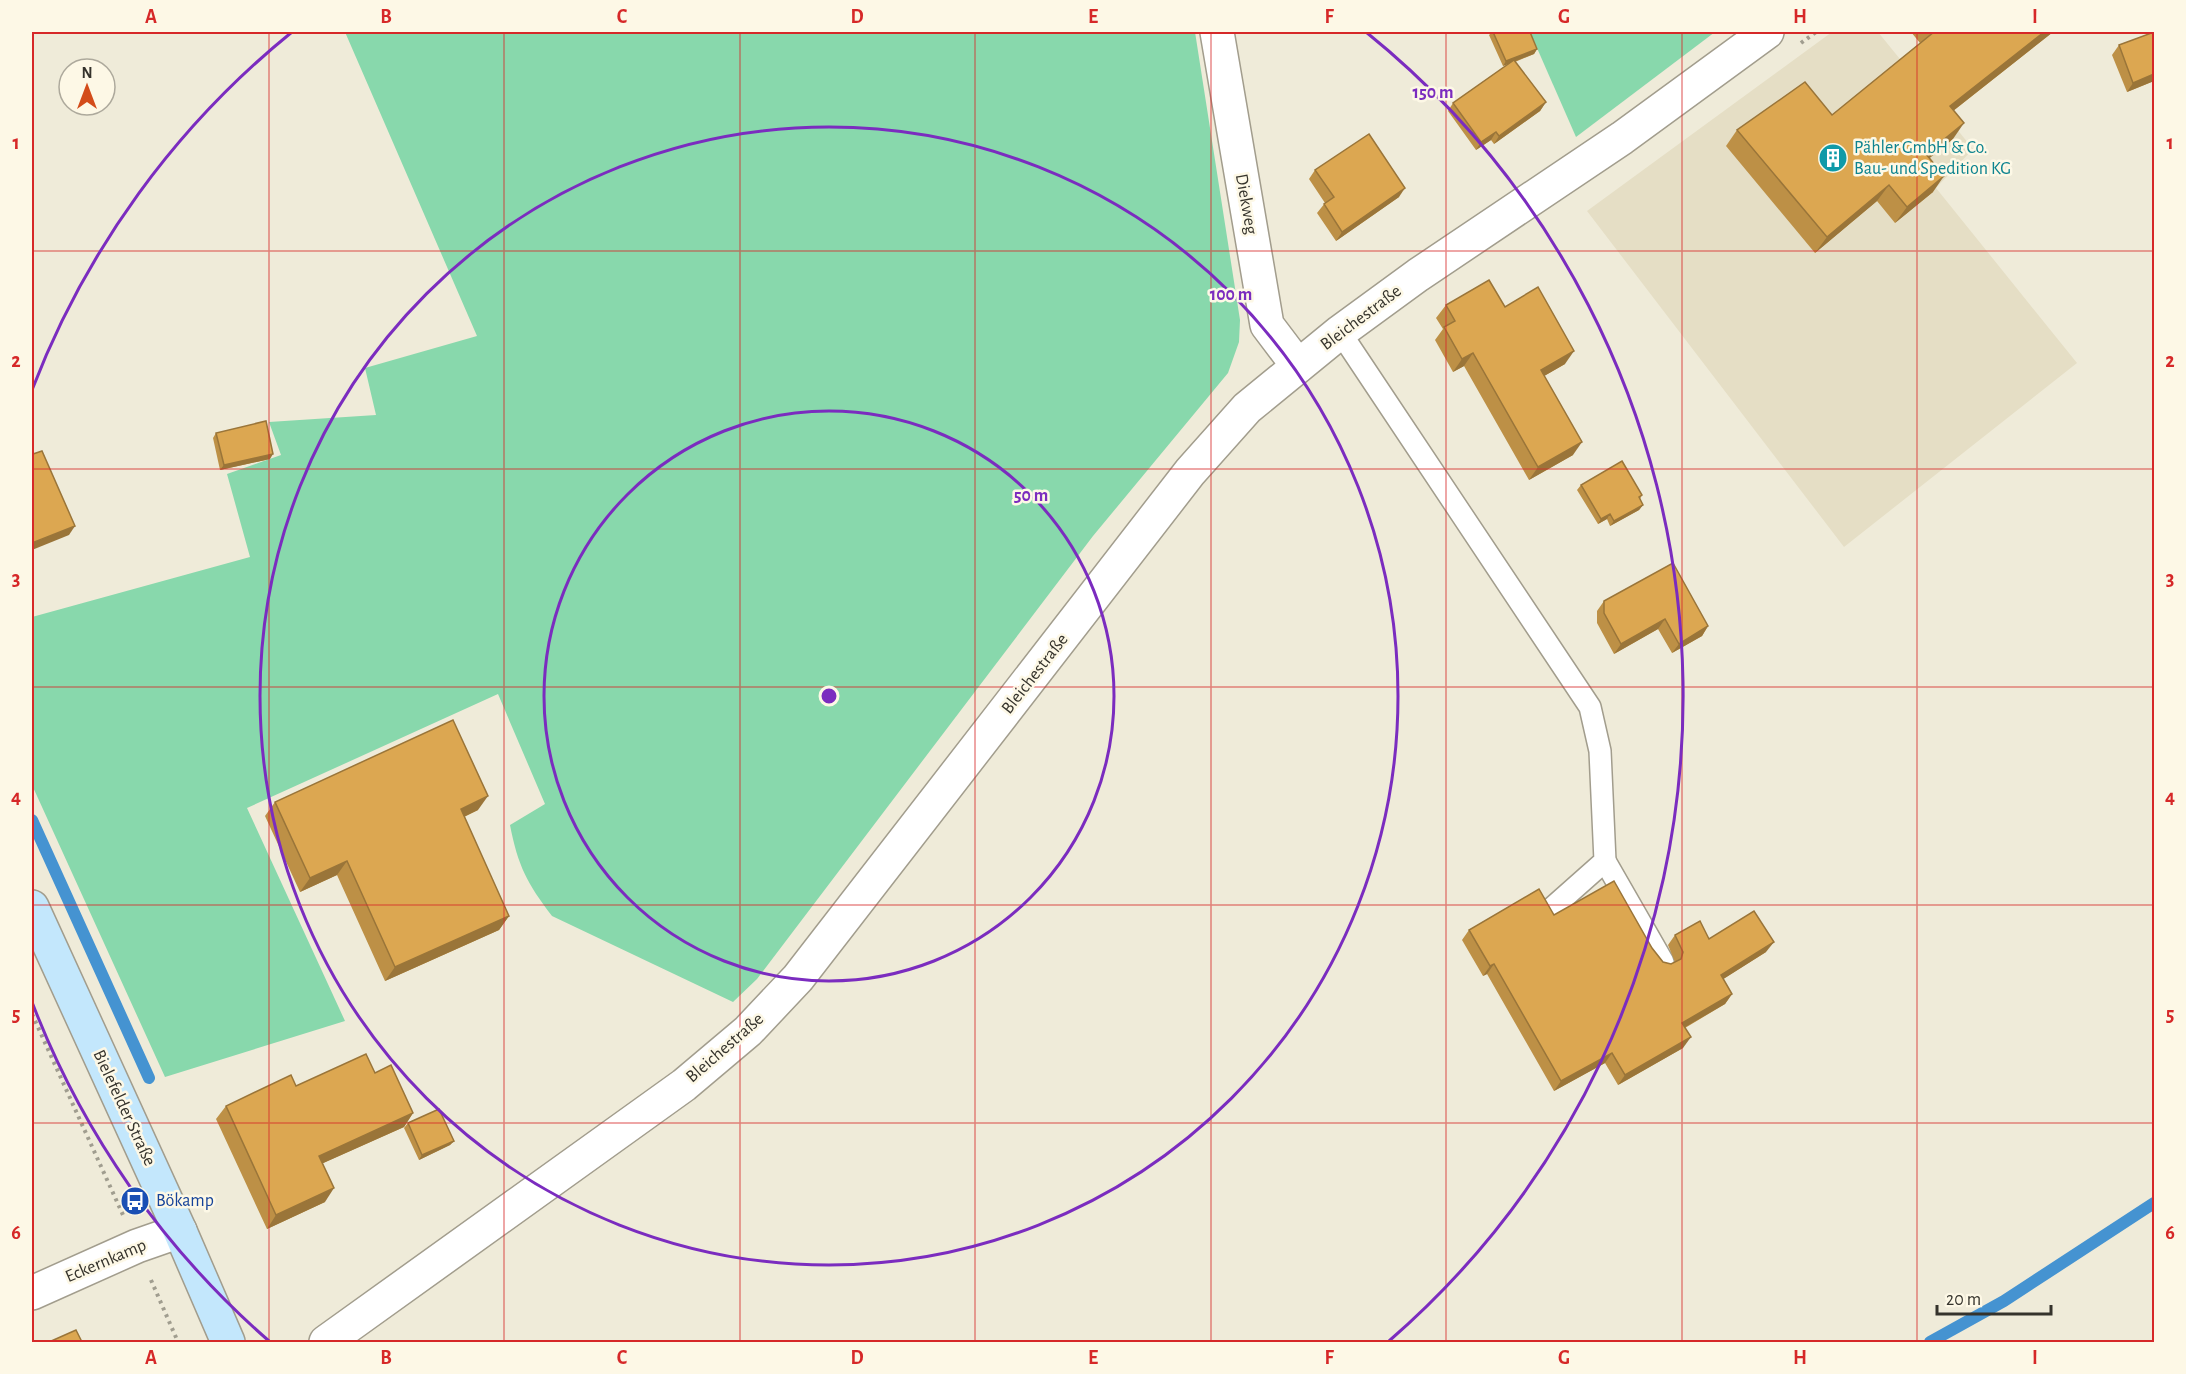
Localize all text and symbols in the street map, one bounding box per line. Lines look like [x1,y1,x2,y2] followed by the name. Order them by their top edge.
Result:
[145,7,157,27] text: A
[380,7,392,27] text: B
[617,7,628,27] text: C
[850,7,864,27] text: D
[1088,7,1098,27] text: E
[1324,7,1334,27] text: F
[1558,7,1570,27] text: G
[1793,7,1807,27] text: H
[2032,7,2038,27] text: I
[57,57,117,117] north arrow
[81,65,93,81] text: N
[1413,84,1453,102] text: 150 m
[12,133,20,153] text: 1
[2166,133,2174,153] text: 1
[1854,139,2011,178] place label: Pähler GmbH & Co. Bau- und Spedition KG
[1817,142,1849,174] building icon: Pähler GmbH & Co. Bau- und Spedition KG
[1232,172,1260,236] street label: Diekweg
[1317,282,1405,354] street label: Bleichestraße
[1210,286,1252,304] text: 100 m
[11,351,21,371] text: 2
[2165,351,2175,371] text: 2
[1014,487,1048,505] text: 50 m
[12,569,20,589] text: 3
[2166,569,2174,589] text: 3
[998,631,1072,717] street label: Bleichestraße
[819,686,839,706] centre of rings
[11,787,21,807] text: 4
[2165,787,2175,807] text: 4
[12,1005,20,1025] text: 5
[2166,1005,2174,1025] text: 5
[683,1010,767,1086] street label: Bleichestraße
[89,1047,159,1169] street label: Bielefelder Straße
[119,1185,151,1217] bus stop icon: Bökamp
[156,1192,214,1210] place label: Bökamp
[11,1223,21,1243] text: 6
[2165,1223,2175,1243] text: 6
[63,1236,149,1286] street label: Eckernkamp
[1937,1278,2051,1316] scale bar
[1946,1291,1981,1309] text: 20 m
[145,1348,157,1368] text: A
[380,1348,392,1368] text: B
[617,1348,628,1368] text: C
[850,1348,864,1368] text: D
[1088,1348,1098,1368] text: E
[1324,1348,1334,1368] text: F
[1558,1348,1570,1368] text: G
[1793,1348,1807,1368] text: H
[2032,1348,2038,1368] text: I

